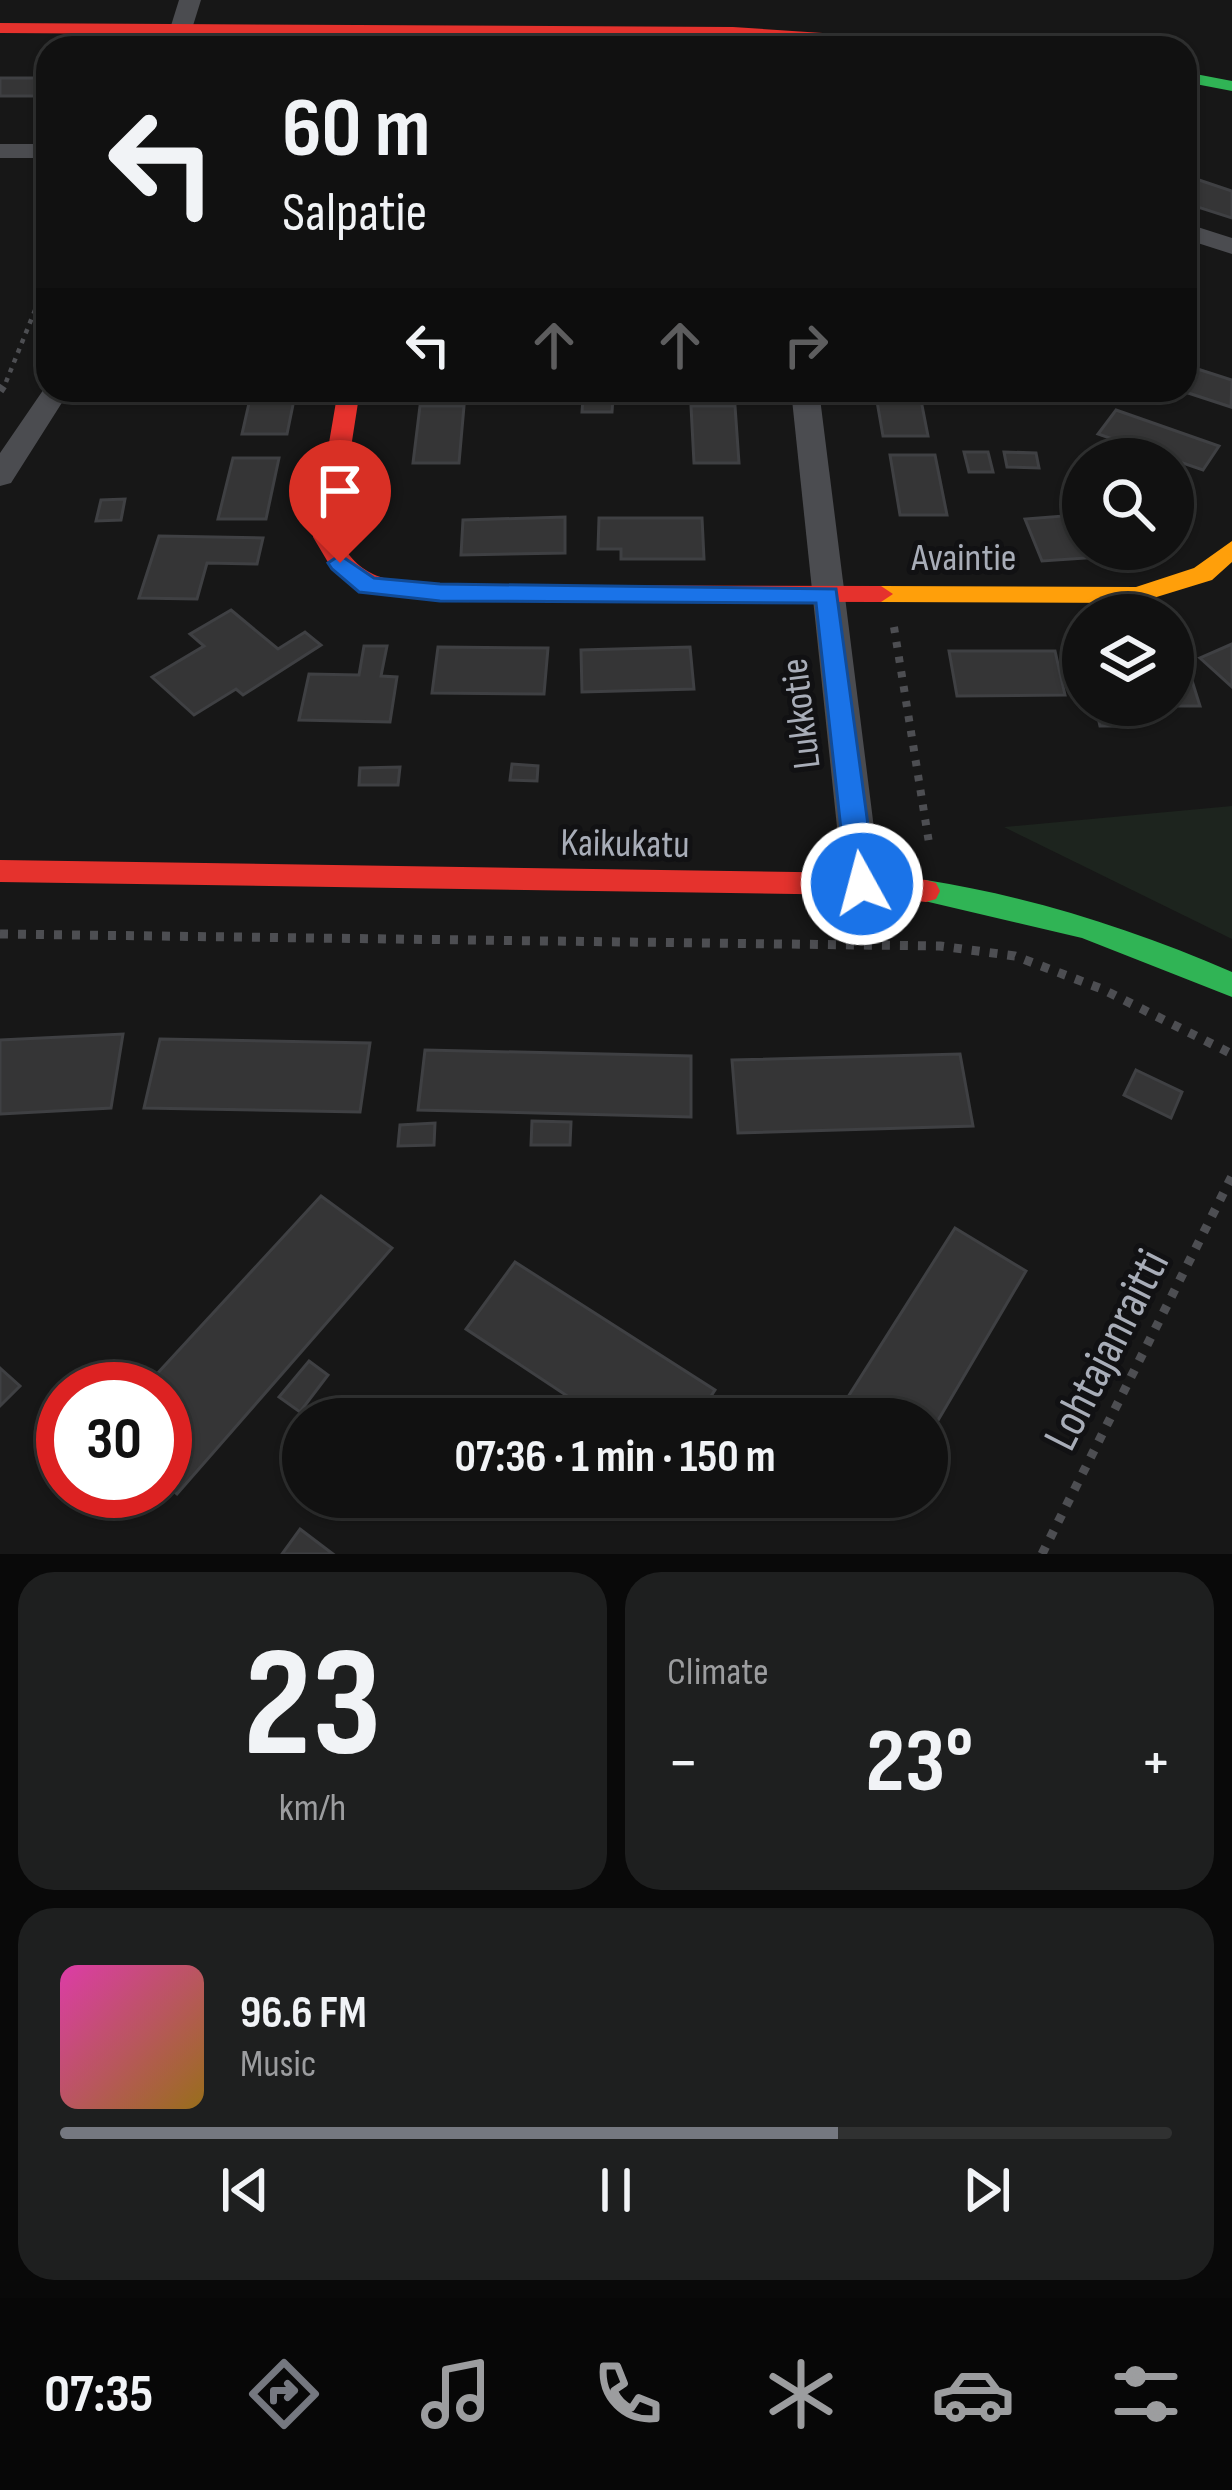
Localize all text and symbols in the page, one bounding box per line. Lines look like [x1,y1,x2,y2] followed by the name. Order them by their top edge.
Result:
[282,79,430,180] text: 60 m
[84,84,240,240] icon: left
[282,181,427,246] text: Salpatie
[395,312,461,378] icon: left
[521,312,587,378] icon: ahead
[647,312,713,378] icon: ahead
[773,312,839,378] icon: right
[1062,438,1194,726] map controls
[1062,438,1194,570] button: search
[289,440,391,563] pin
[307,458,373,524] icon: arrive
[911,535,1016,582] street label: Avaintie
[1062,594,1194,726] button: layers
[771,656,832,772] street label: Lukkotie
[560,820,690,869] street label: Kaikukatu
[799,821,925,947] position arrow
[1033,1240,1182,1460] street label: Lohtajanraitti
[36,1362,192,1518] speed limit sign: 30
[454,1430,776,1485] text: 07:36 · 1 min · 150 m
[243,1613,382,1800] text: 23
[667,1649,769,1696] text: Climate
[865,1709,974,1817] text: 23°
[667,1724,699,1803] text: −
[1140,1724,1172,1803] text: +
[279,1785,346,1832] text: km/h
[240,1986,367,2041] text: 96.6 FM
[240,2041,316,2088] text: Music
[212,2157,278,2223] icon: previous
[583,2157,649,2223] icon: pause
[954,2157,1020,2223] icon: next
[242,2352,326,2436] icon: directions
[414,2352,498,2436] icon: music
[586,2352,670,2436] icon: phone
[759,2352,843,2436] icon: climate
[931,2352,1015,2436] icon: car
[1104,2352,1188,2436] icon: filters
[44,2362,153,2427] text: 07:35

